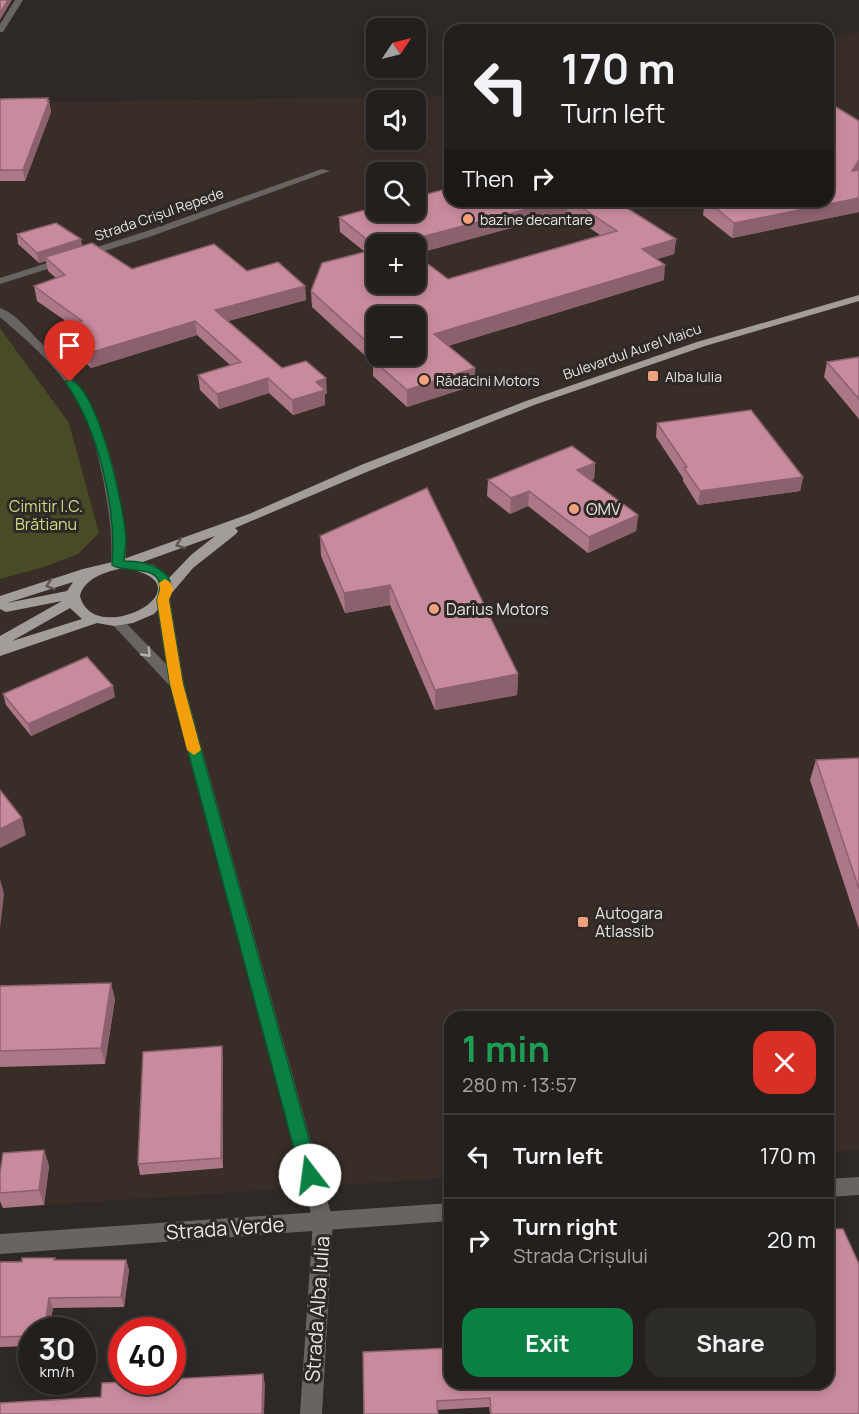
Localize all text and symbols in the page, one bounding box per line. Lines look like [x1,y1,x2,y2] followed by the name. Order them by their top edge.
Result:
[366,18,426,78] north arrow
[366,18,426,366] map controls
[561,39,676,97] text: 170 m
[462,48,540,126] icon: left
[366,90,426,150] button: sound
[561,94,665,131] text: Turn left
[366,162,426,222] button: search
[526,162,559,195] icon: right
[462,164,514,194] text: Then
[92,183,226,245] street label: Strada Crișul Repede
[480,210,593,229] place label: bazine decantare
[461,212,475,226] marker: bazine decantare
[366,234,426,294] button: +
[366,306,426,366] button: −
[560,318,704,384] street label: Bulevardul Aurel Vlaicu
[44,320,95,382] pin
[53,329,86,362] icon: arrive
[665,367,722,386] place label: Alba Iulia
[646,369,660,383] marker: Alba Iulia
[436,371,540,390] place label: Rădăcini Motors
[417,373,431,387] marker: Rădăcini Motors
[9,495,83,535] park label: Cimitir I.C. Brătianu
[586,498,621,520] place label: OMV
[567,502,581,516] marker: OMV
[175,536,185,549] one-way arrow
[45,578,56,590] one-way arrow
[446,598,549,620] place label: Darius Motors
[427,602,441,616] marker: Darius Motors
[140,646,151,656] one-way arrow
[595,902,663,942] place label: Autogara Atlassib
[576,915,590,929] marker: Autogara Atlassib
[462,1024,550,1073] text: 1 min
[753,1031,816,1094] button: close
[462,1071,577,1098] text: 280 m · 13:57
[462,1140,495,1173] icon: left
[513,1141,603,1171] text: Turn left
[760,1141,816,1171] text: 170 m
[278,1143,342,1207] position arrow
[165,1210,285,1246] street label: Strada Verde
[513,1212,618,1242] text: Turn right
[462,1224,495,1257] icon: right
[767,1225,816,1255] text: 20 m
[298,1235,336,1383] street label: Strada Alba Iulia
[513,1242,648,1269] text: Strada Crișului
[462,1308,633,1377] button: Exit
[645,1308,816,1377] button: Share
[108,1317,186,1395] speed limit sign: 40
[38,1328,76,1369] text: 30
[40,1361,74,1382] text: km/h

